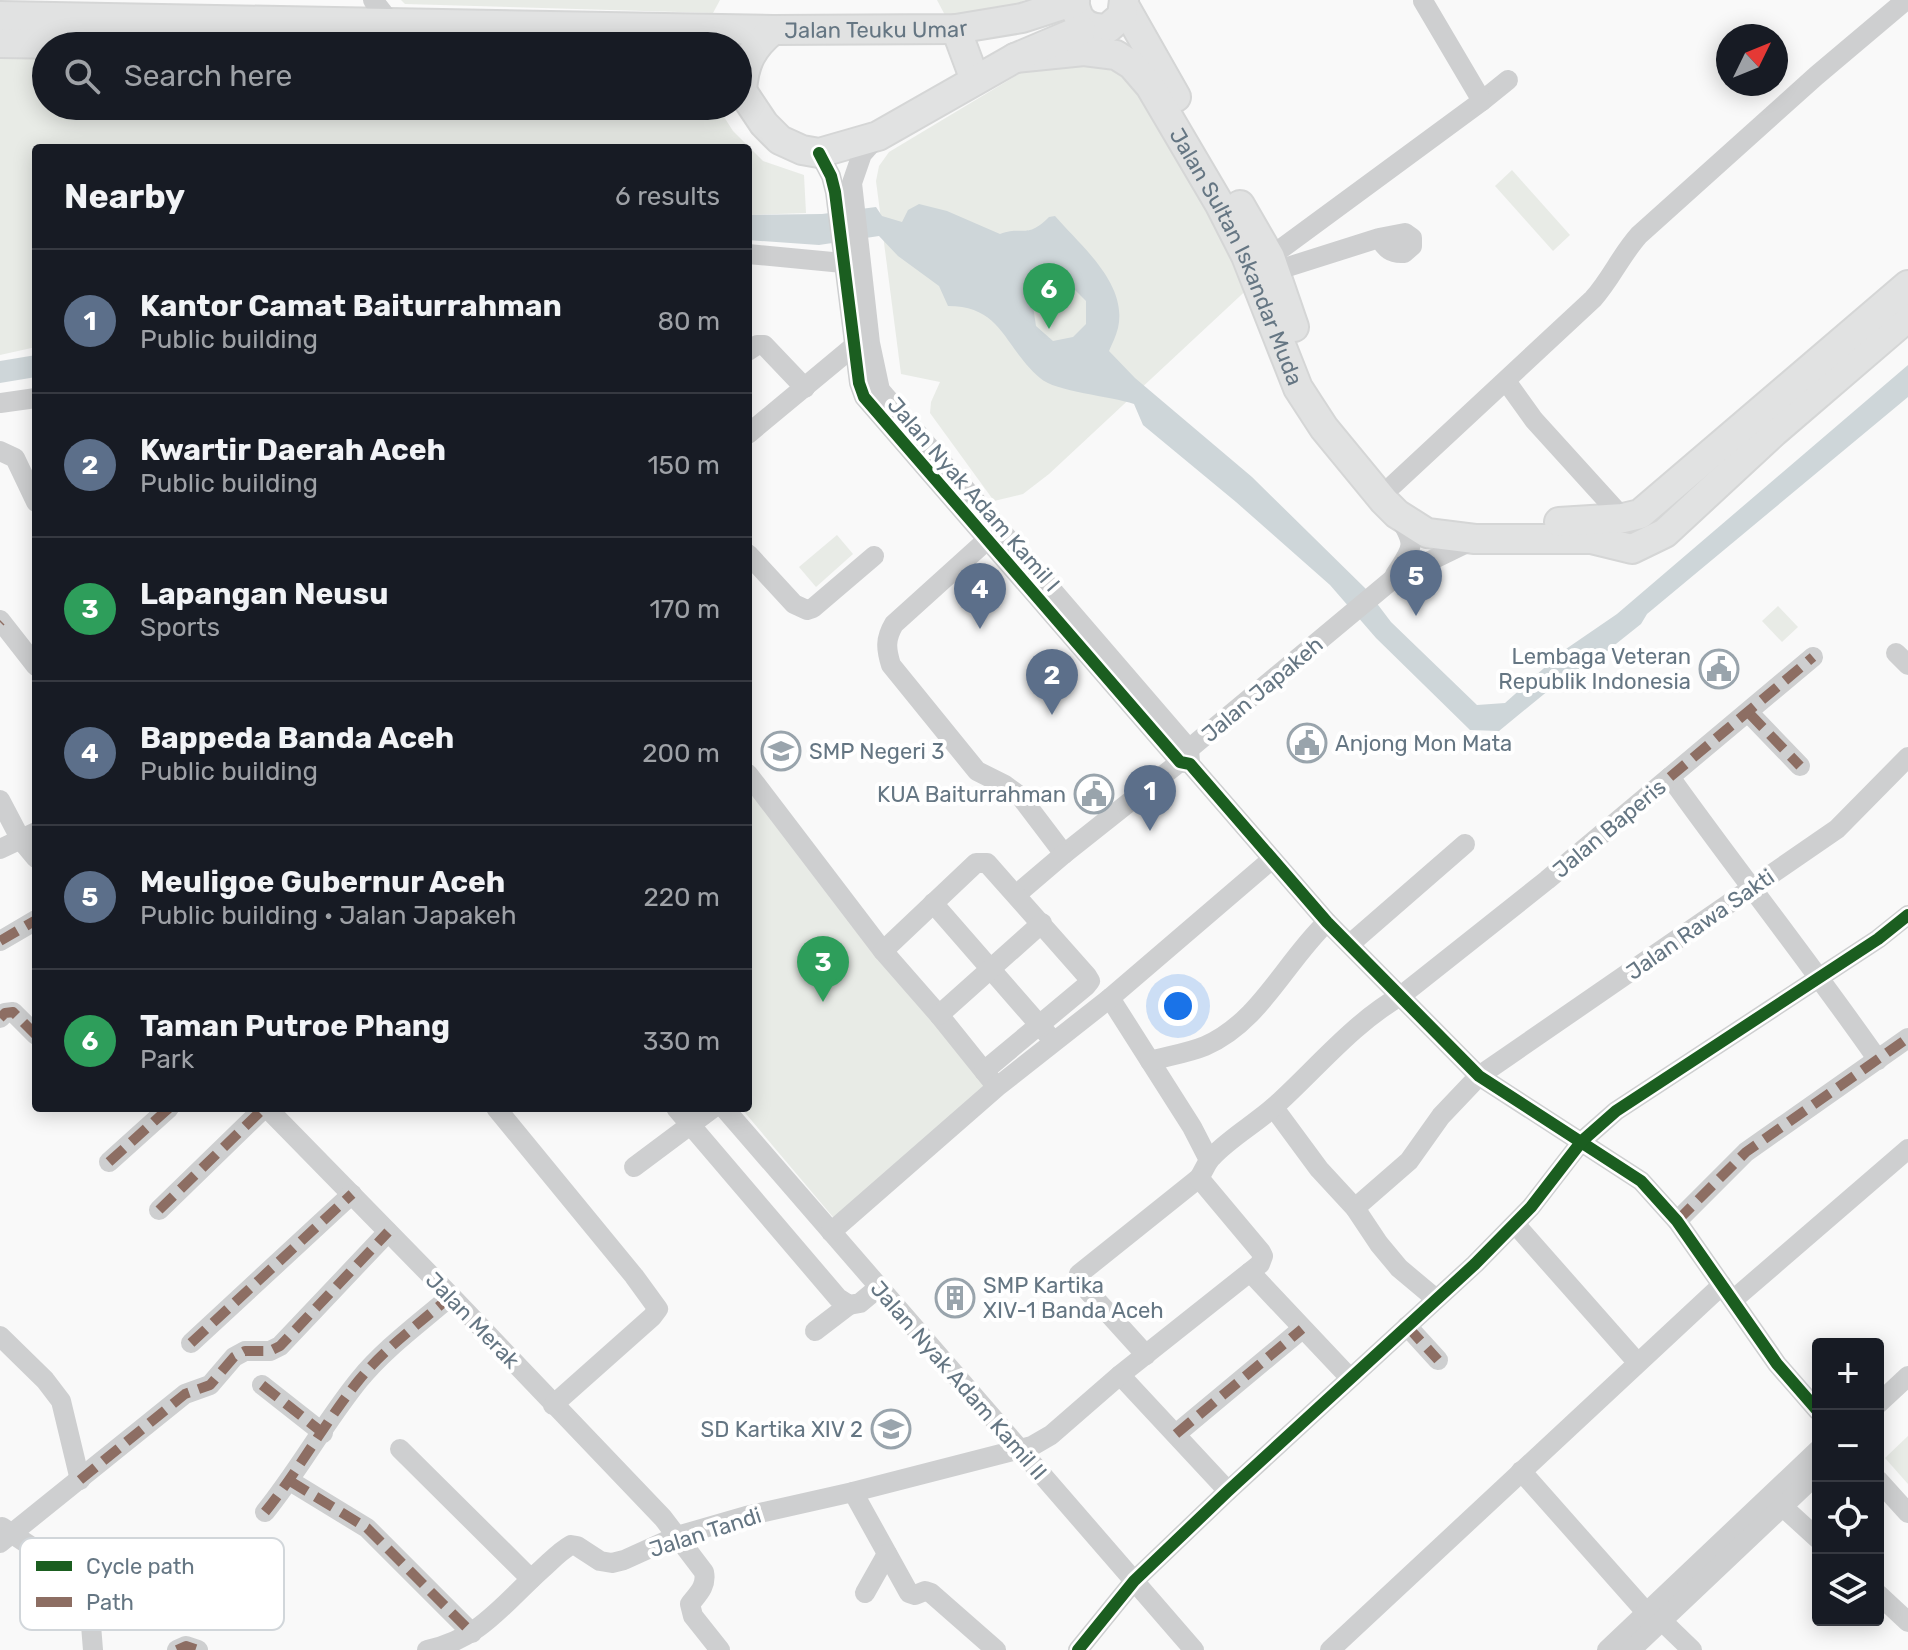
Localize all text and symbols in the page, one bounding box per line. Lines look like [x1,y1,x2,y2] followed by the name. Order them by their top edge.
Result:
[784,14,970,44] street label: Jalan Teuku Umar
[1716,24,1788,96] north arrow
[32,32,752,120] search box
[60,54,104,98] icon: search
[124,58,292,94] text: Search here
[1164,123,1309,389] street label: Jalan Sultan Iskandar Muda
[64,176,185,217] text: Nearby
[615,181,720,212] text: 6 results
[1023,263,1075,329] pin: 6
[140,288,562,324] text: Kantor Camat Baiturrahman
[84,306,96,337] text: 1
[657,306,720,337] text: 80 m
[140,324,318,355] text: Public building
[882,392,1065,597] street label: Jalan Nyak Adam Kamil I
[140,432,446,468] text: Kwartir Daerah Aceh
[82,450,98,481] text: 2
[647,450,720,481] text: 150 m
[140,468,318,499] text: Public building
[1390,550,1442,616] pin: 5
[954,563,1006,629] pin: 4
[140,576,388,612] text: Lapangan Neusu
[81,594,99,625] text: 3
[650,594,720,625] text: 170 m
[140,612,220,643] text: Sports
[1196,631,1328,748] street label: Jalan Japakeh
[1498,643,1691,695] place label: Lembaga Veteran Republik Indonesia
[1698,648,1740,690] public building icon: Lembaga Veteran Republik Indonesia
[1026,649,1078,715] pin: 2
[140,720,454,756] text: Bappeda Banda Aceh
[1286,722,1328,764] public building icon: Anjong Mon Mata
[760,730,802,772] school or university icon: SMP Negeri 3
[1335,730,1512,757] place label: Anjong Mon Mata
[81,738,99,769] text: 4
[642,738,720,769] text: 200 m
[809,738,945,765] place label: SMP Negeri 3
[140,756,318,787] text: Public building
[1124,765,1176,831] pin: 1
[1073,773,1115,815] public building icon: KUA Baiturrahman
[1547,773,1671,884] street label: Jalan Baperis
[877,781,1066,808] place label: KUA Baiturrahman
[1621,863,1780,986] street label: Jalan Rawa Sakti
[140,864,505,900] text: Meuligoe Gubernur Aceh
[82,882,98,913] text: 5
[643,882,720,913] text: 220 m
[140,900,517,931] text: Public building · Jalan Japakeh
[797,936,849,1002] pin: 3
[1158,986,1198,1026] your location
[140,1008,450,1044] text: Taman Putroe Phang
[82,1026,98,1057] text: 6
[643,1026,720,1057] text: 330 m
[140,1044,194,1075] text: Park
[420,1266,526,1375] street label: Jalan Merak
[983,1272,1164,1324] place label: SMP Kartika XIV-1 Banda Aceh
[865,1275,1052,1485] street label: Jalan Nyak Adam Kamil II
[934,1277,976,1319] building icon: SMP Kartika XIV-1 Banda Aceh
[1812,1338,1884,1626] map controls
[1812,1338,1884,1410] button: +
[870,1408,912,1450] school or university icon: SD Kartika XIV 2
[1812,1410,1884,1482] button: −
[701,1416,863,1443] place label: SD Kartika XIV 2
[1812,1482,1884,1554] button: locate
[646,1502,765,1563] street label: Jalan Tandi
[20,1538,284,1630] legend
[86,1553,195,1580] text: Cycle path
[1812,1554,1884,1626] button: layers
[86,1589,134,1616] text: Path

